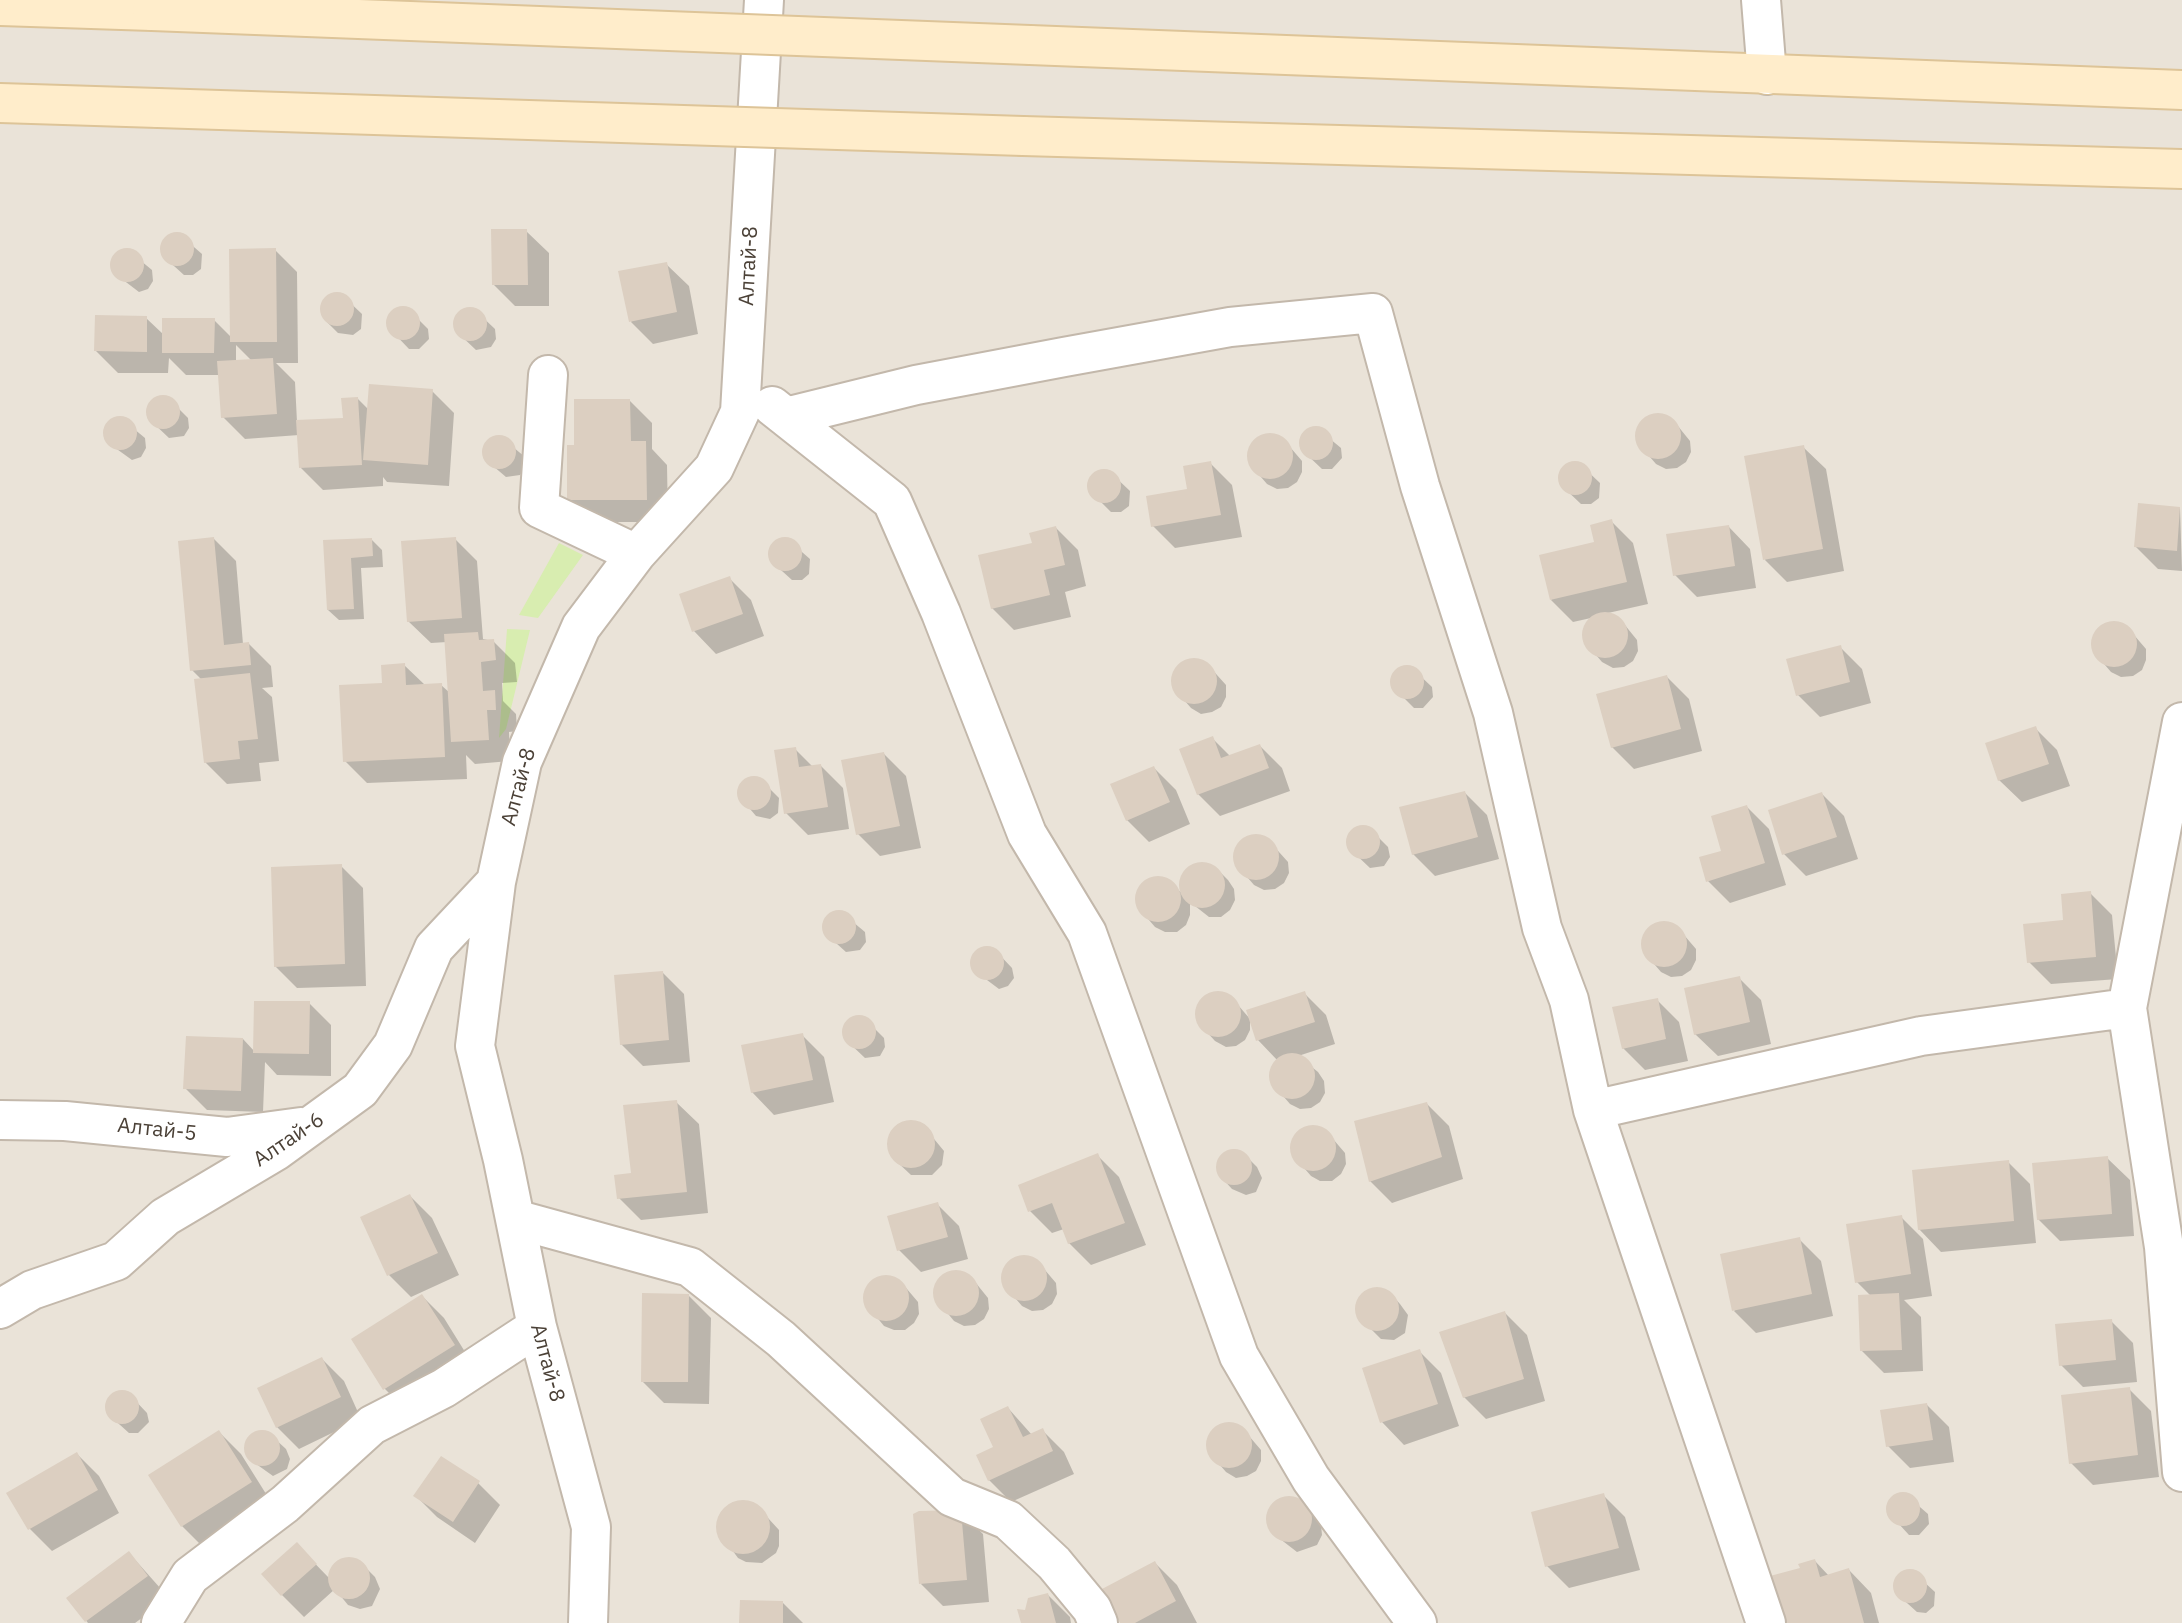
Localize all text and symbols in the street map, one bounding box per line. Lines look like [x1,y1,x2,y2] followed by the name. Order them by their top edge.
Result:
[734,225,764,307] street label: Алтай-8
[497,745,541,829] street label: Алтай-8
[249,1107,329,1173] street label: Алтай-6
[116,1113,198,1147] street label: Алтай-5
[525,1321,569,1405] street label: Алтай-8

